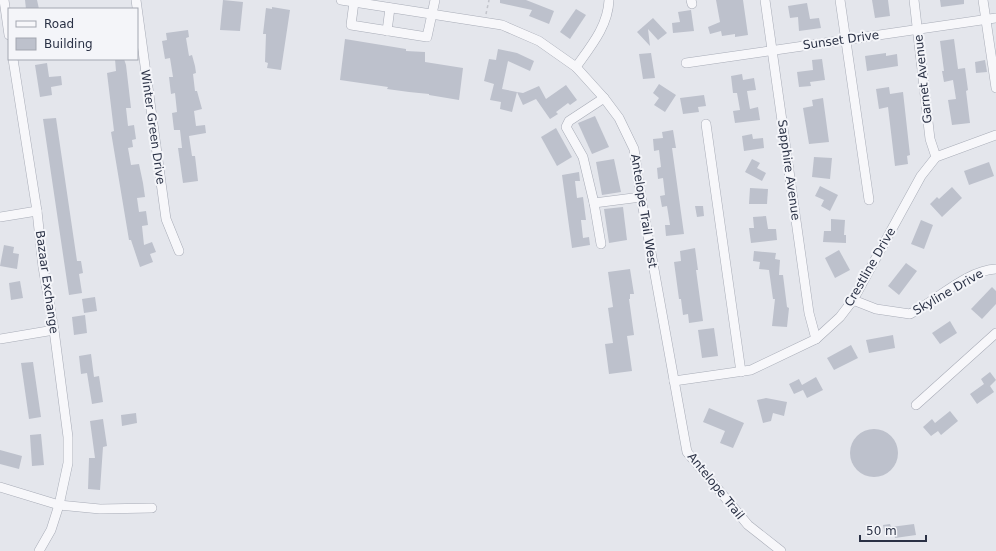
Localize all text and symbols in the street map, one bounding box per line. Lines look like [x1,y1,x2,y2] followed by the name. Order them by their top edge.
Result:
[8,8,138,60] legend
[44,17,74,31] text: Road
[802,28,880,52] street label: Sunset Drive
[911,34,935,124] street label: Garnet Avenue
[44,37,93,51] text: Building
[138,69,168,185] street label: Winter Green Drive
[775,119,803,221] street label: Sapphire Avenue
[628,153,660,269] street label: Antelope Trail West
[842,225,898,309] street label: Crestline Drive
[33,230,61,334] street label: Bazaar Exchange
[910,266,986,318] street label: Skyline Drive
[685,450,747,522] street label: Antelope Trail
[860,517,926,543] scale bar
[866,524,897,538] text: 50 m

